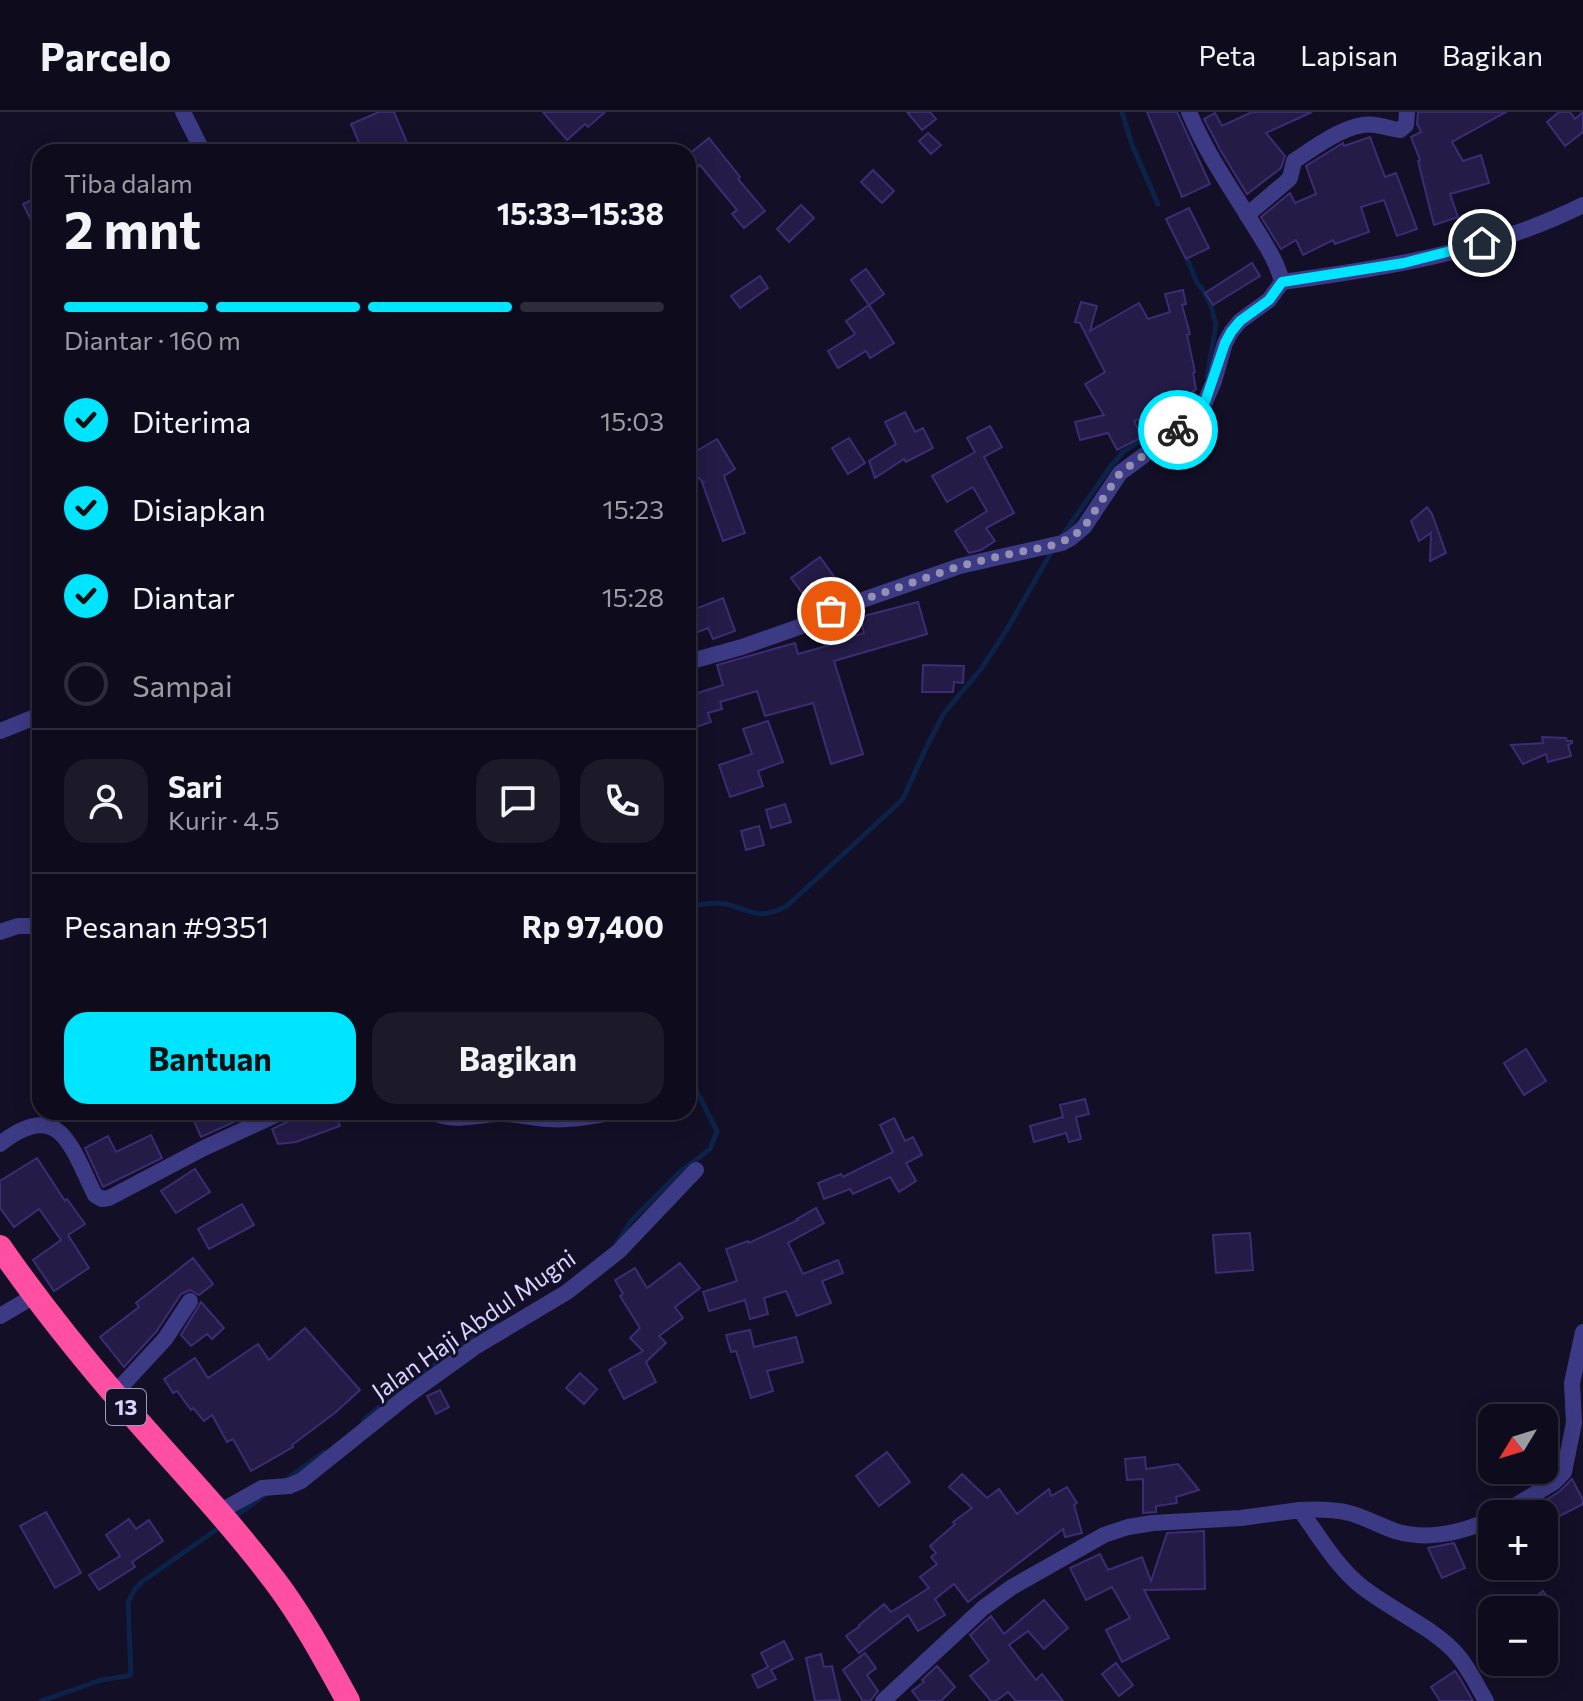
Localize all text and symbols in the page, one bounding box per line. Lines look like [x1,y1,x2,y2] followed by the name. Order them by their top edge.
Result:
[40,32,171,79] text: Parcelo
[1198,38,1256,72] text: Peta
[1300,38,1398,72] text: Lapisan
[1442,38,1543,72] text: Bagikan
[64,167,193,198] text: Tiba dalam
[497,194,664,231] text: 15:33–15:38
[64,196,201,260] text: 2 mnt
[1448,209,1516,277] pin
[1460,221,1504,265] icon: home
[64,324,241,355] text: Diantar · 160 m
[1138,390,1218,470] courier
[64,398,108,442] icon: check
[132,402,251,439] text: Diterima
[600,405,664,436] text: 15:03
[1156,408,1200,452] icon: bike
[64,486,108,530] icon: check
[132,490,266,527] text: Disiapkan
[603,493,664,524] text: 15:23
[64,574,108,618] icon: check
[797,577,865,645] pin
[132,578,235,615] text: Diantar
[602,581,664,612] text: 15:28
[809,589,853,633] icon: bag
[132,666,233,703] text: Sampai
[64,759,148,843] button: person
[476,759,560,843] button: chat
[580,759,664,843] button: phone
[168,767,223,804] text: Sari
[168,804,280,835] text: Kurir · 4.5
[64,907,269,944] text: Pesanan #9351
[522,907,664,944] text: Rp 97,400
[64,1012,356,1104] button: Bantuan
[372,1012,664,1104] button: Bagikan
[366,1243,581,1405] street label: Jalan Haji Abdul Mugni
[106,1389,146,1425] road number: 13
[1478,1404,1558,1484] north arrow
[1478,1404,1558,1676] map controls
[1478,1500,1558,1580] button: +
[1478,1596,1558,1676] button: −

